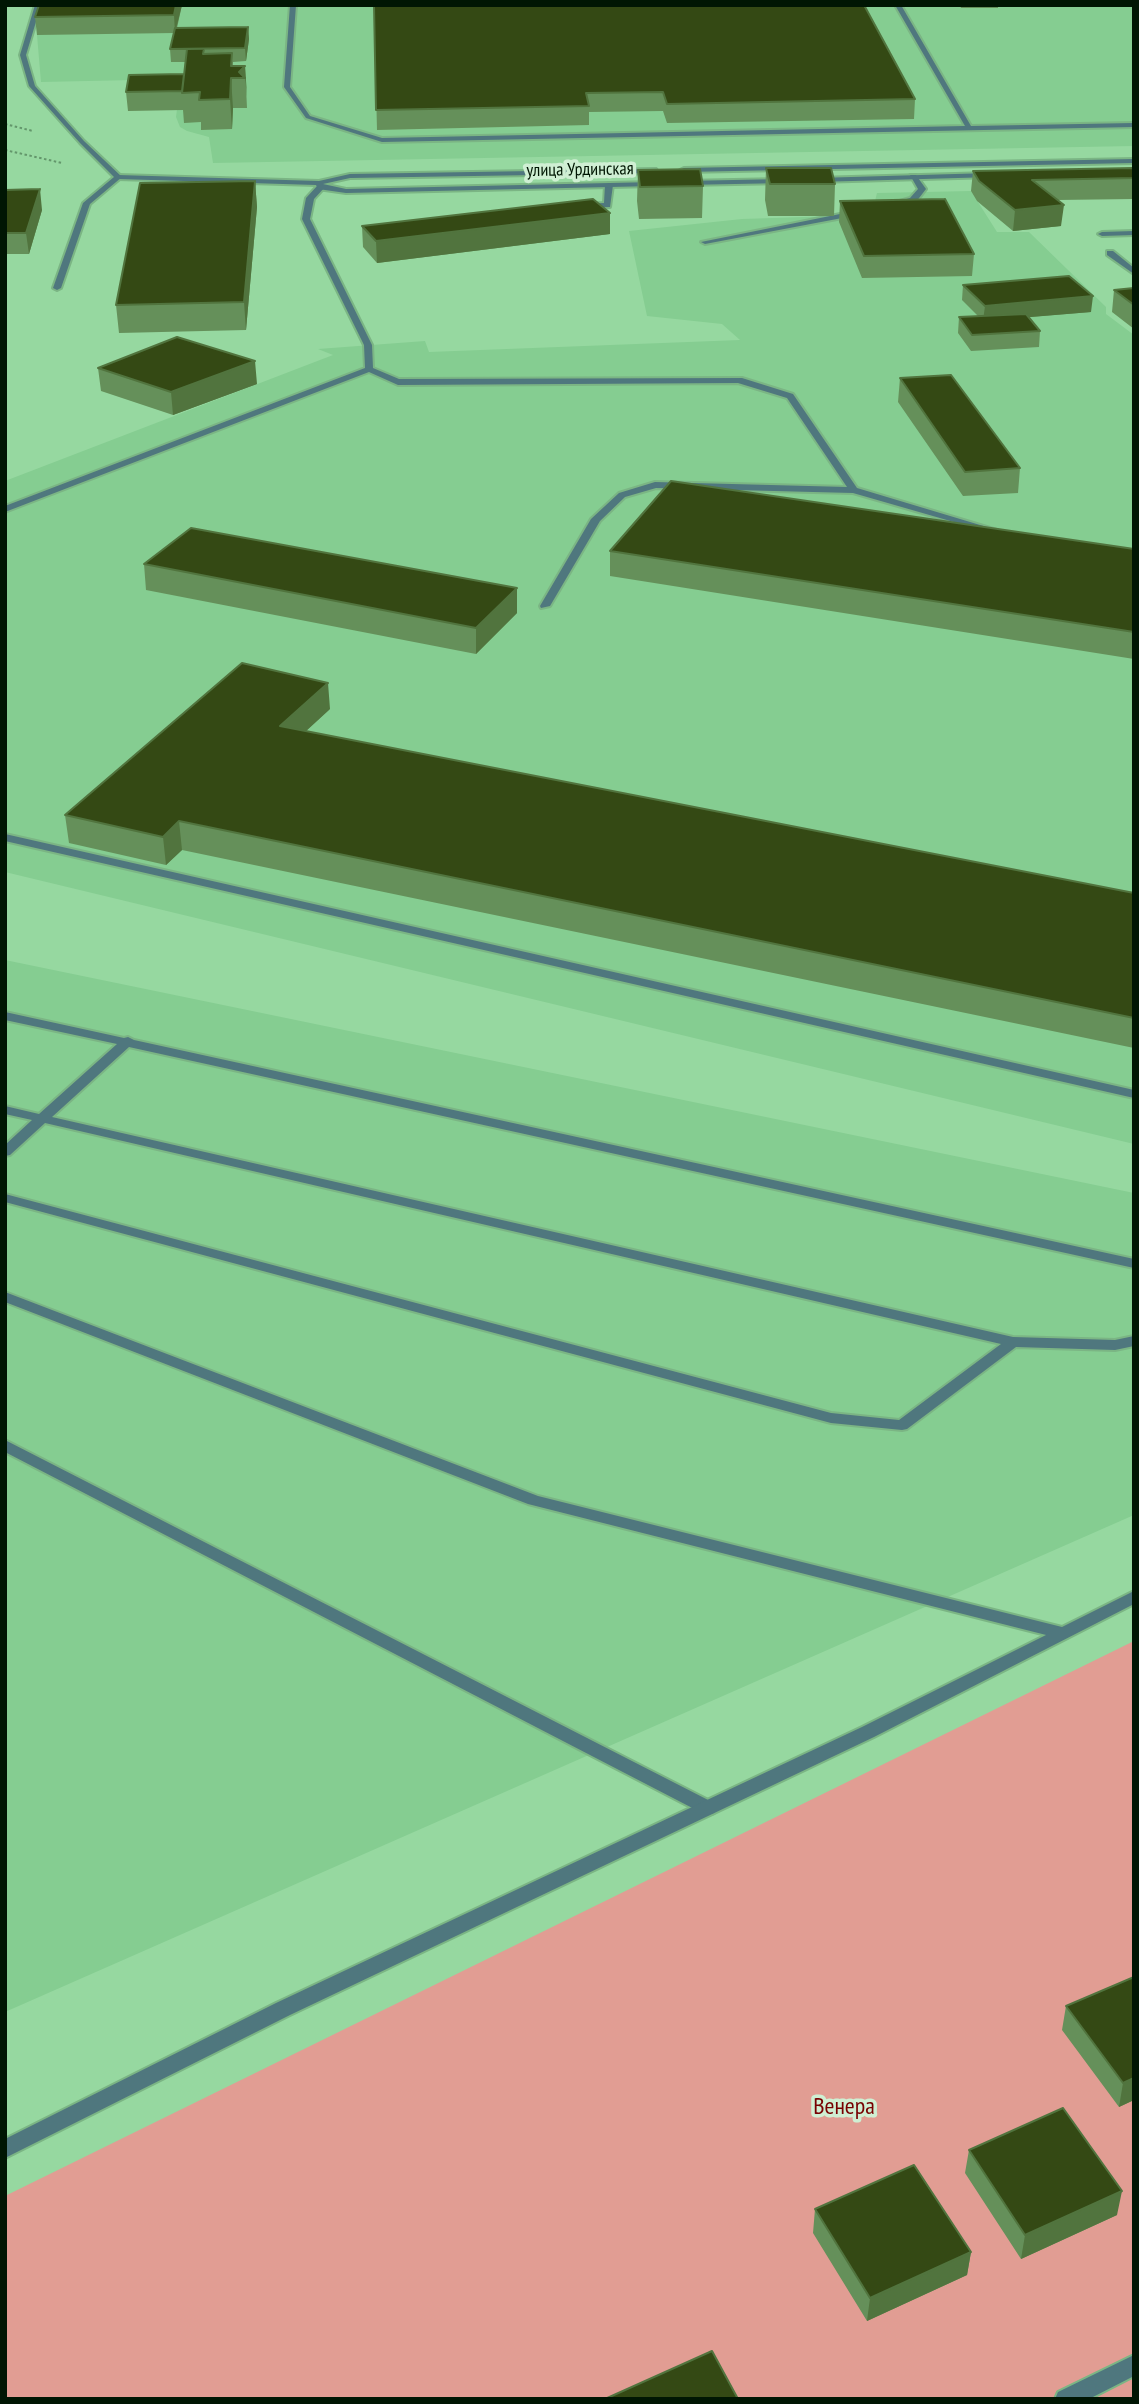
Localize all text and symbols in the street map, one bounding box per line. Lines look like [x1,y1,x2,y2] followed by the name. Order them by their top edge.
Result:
[526,158,634,182] street label: улица Урдинская
[813,2093,875,2121] park label: Венера

